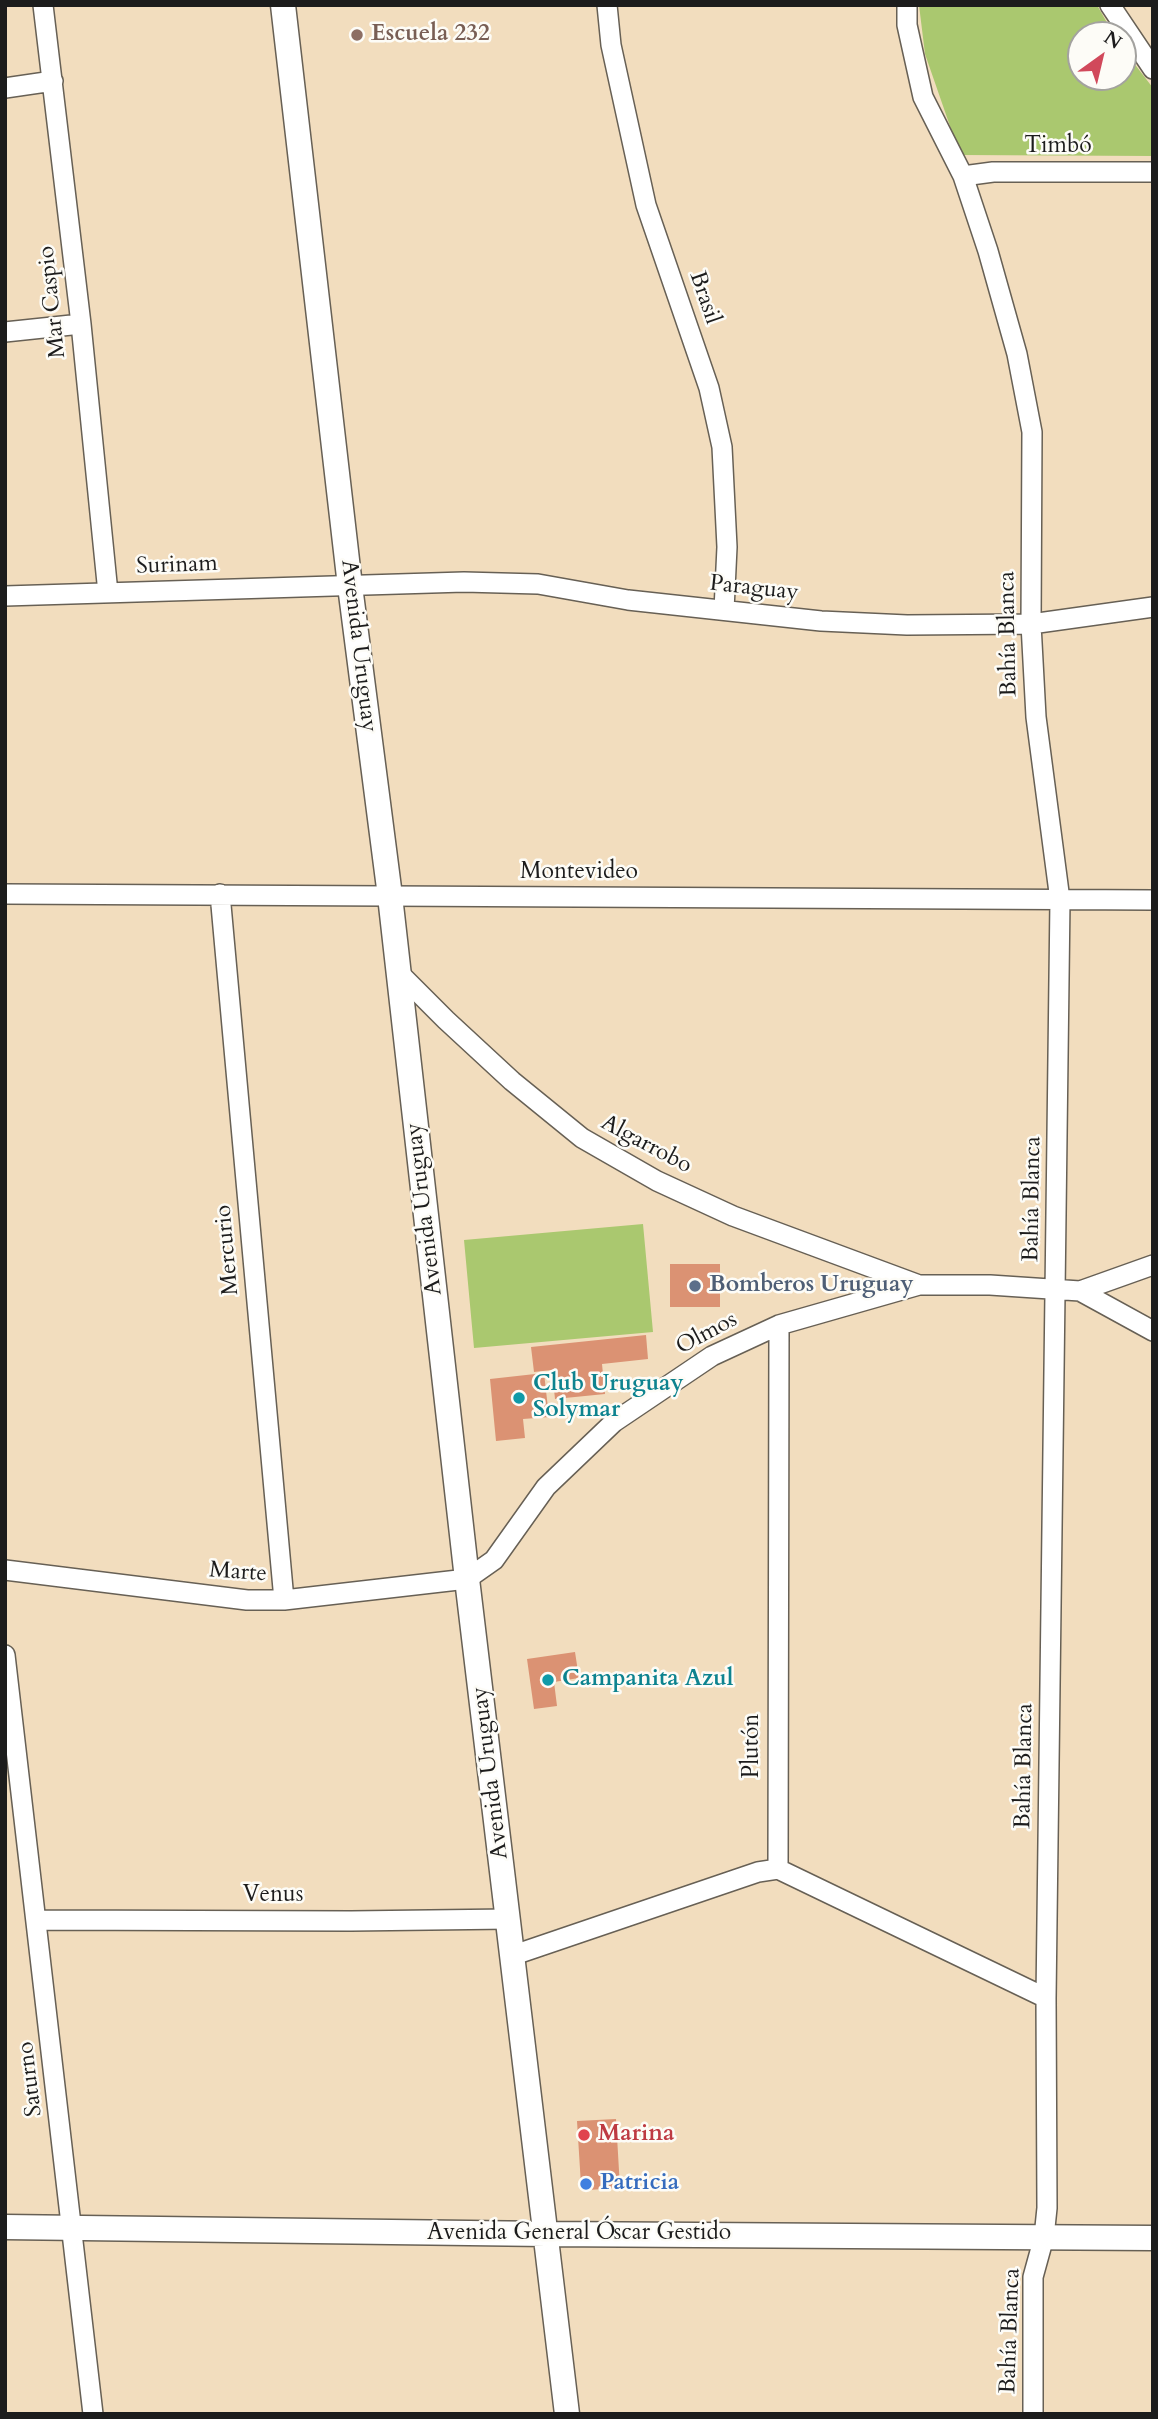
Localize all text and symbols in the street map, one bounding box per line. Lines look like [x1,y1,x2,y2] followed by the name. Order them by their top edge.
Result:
[371,21,490,49] place label: Escuela 232
[1067,21,1137,91] north arrow
[1099,25,1127,56] text: N
[349,27,365,43] marker: Escuela 232
[1024,133,1092,161] street label: Timbó
[33,245,73,359] street label: Mar Caspio
[682,268,726,328] street label: Brasil
[136,551,218,581] street label: Surinam
[334,558,382,734] street label: Avenida Uruguay
[708,571,800,607] street label: Paraguay
[994,571,1024,697] street label: Bahía Blanca
[520,859,638,887] street label: Montevideo
[596,1110,696,1180] street label: Algarrobo
[401,1121,449,1297] street label: Avenida Uruguay
[1018,1136,1048,1262] street label: Bahía Blanca
[210,1204,246,1296] street label: Mercurio
[709,1272,914,1300] place label: Bomberos Uruguay
[687,1278,703,1294] marker: Bomberos Uruguay
[672,1306,742,1362] street label: Olmos
[533,1371,684,1425] place label: Club Uruguay Solymar
[511,1390,527,1406] marker: Club Uruguay Solymar
[208,1557,268,1589] street label: Marte
[562,1666,733,1694] place label: Campanita Azul
[540,1672,556,1688] marker: Campanita Azul
[467,1685,515,1861] street label: Avenida Uruguay
[1010,1703,1040,1829] street label: Bahía Blanca
[739,1714,767,1778] street label: Plutón
[243,1882,303,1910] street label: Venus
[13,2040,49,2118] street label: Saturno
[598,2121,675,2149] place label: Marina
[576,2127,592,2143] marker: Marina
[600,2170,679,2198] place label: Patricia
[578,2176,594,2192] marker: Patricia
[427,2220,731,2248] street label: Avenida General Óscar Gestido
[995,2268,1027,2394] street label: Bahía Blanca

